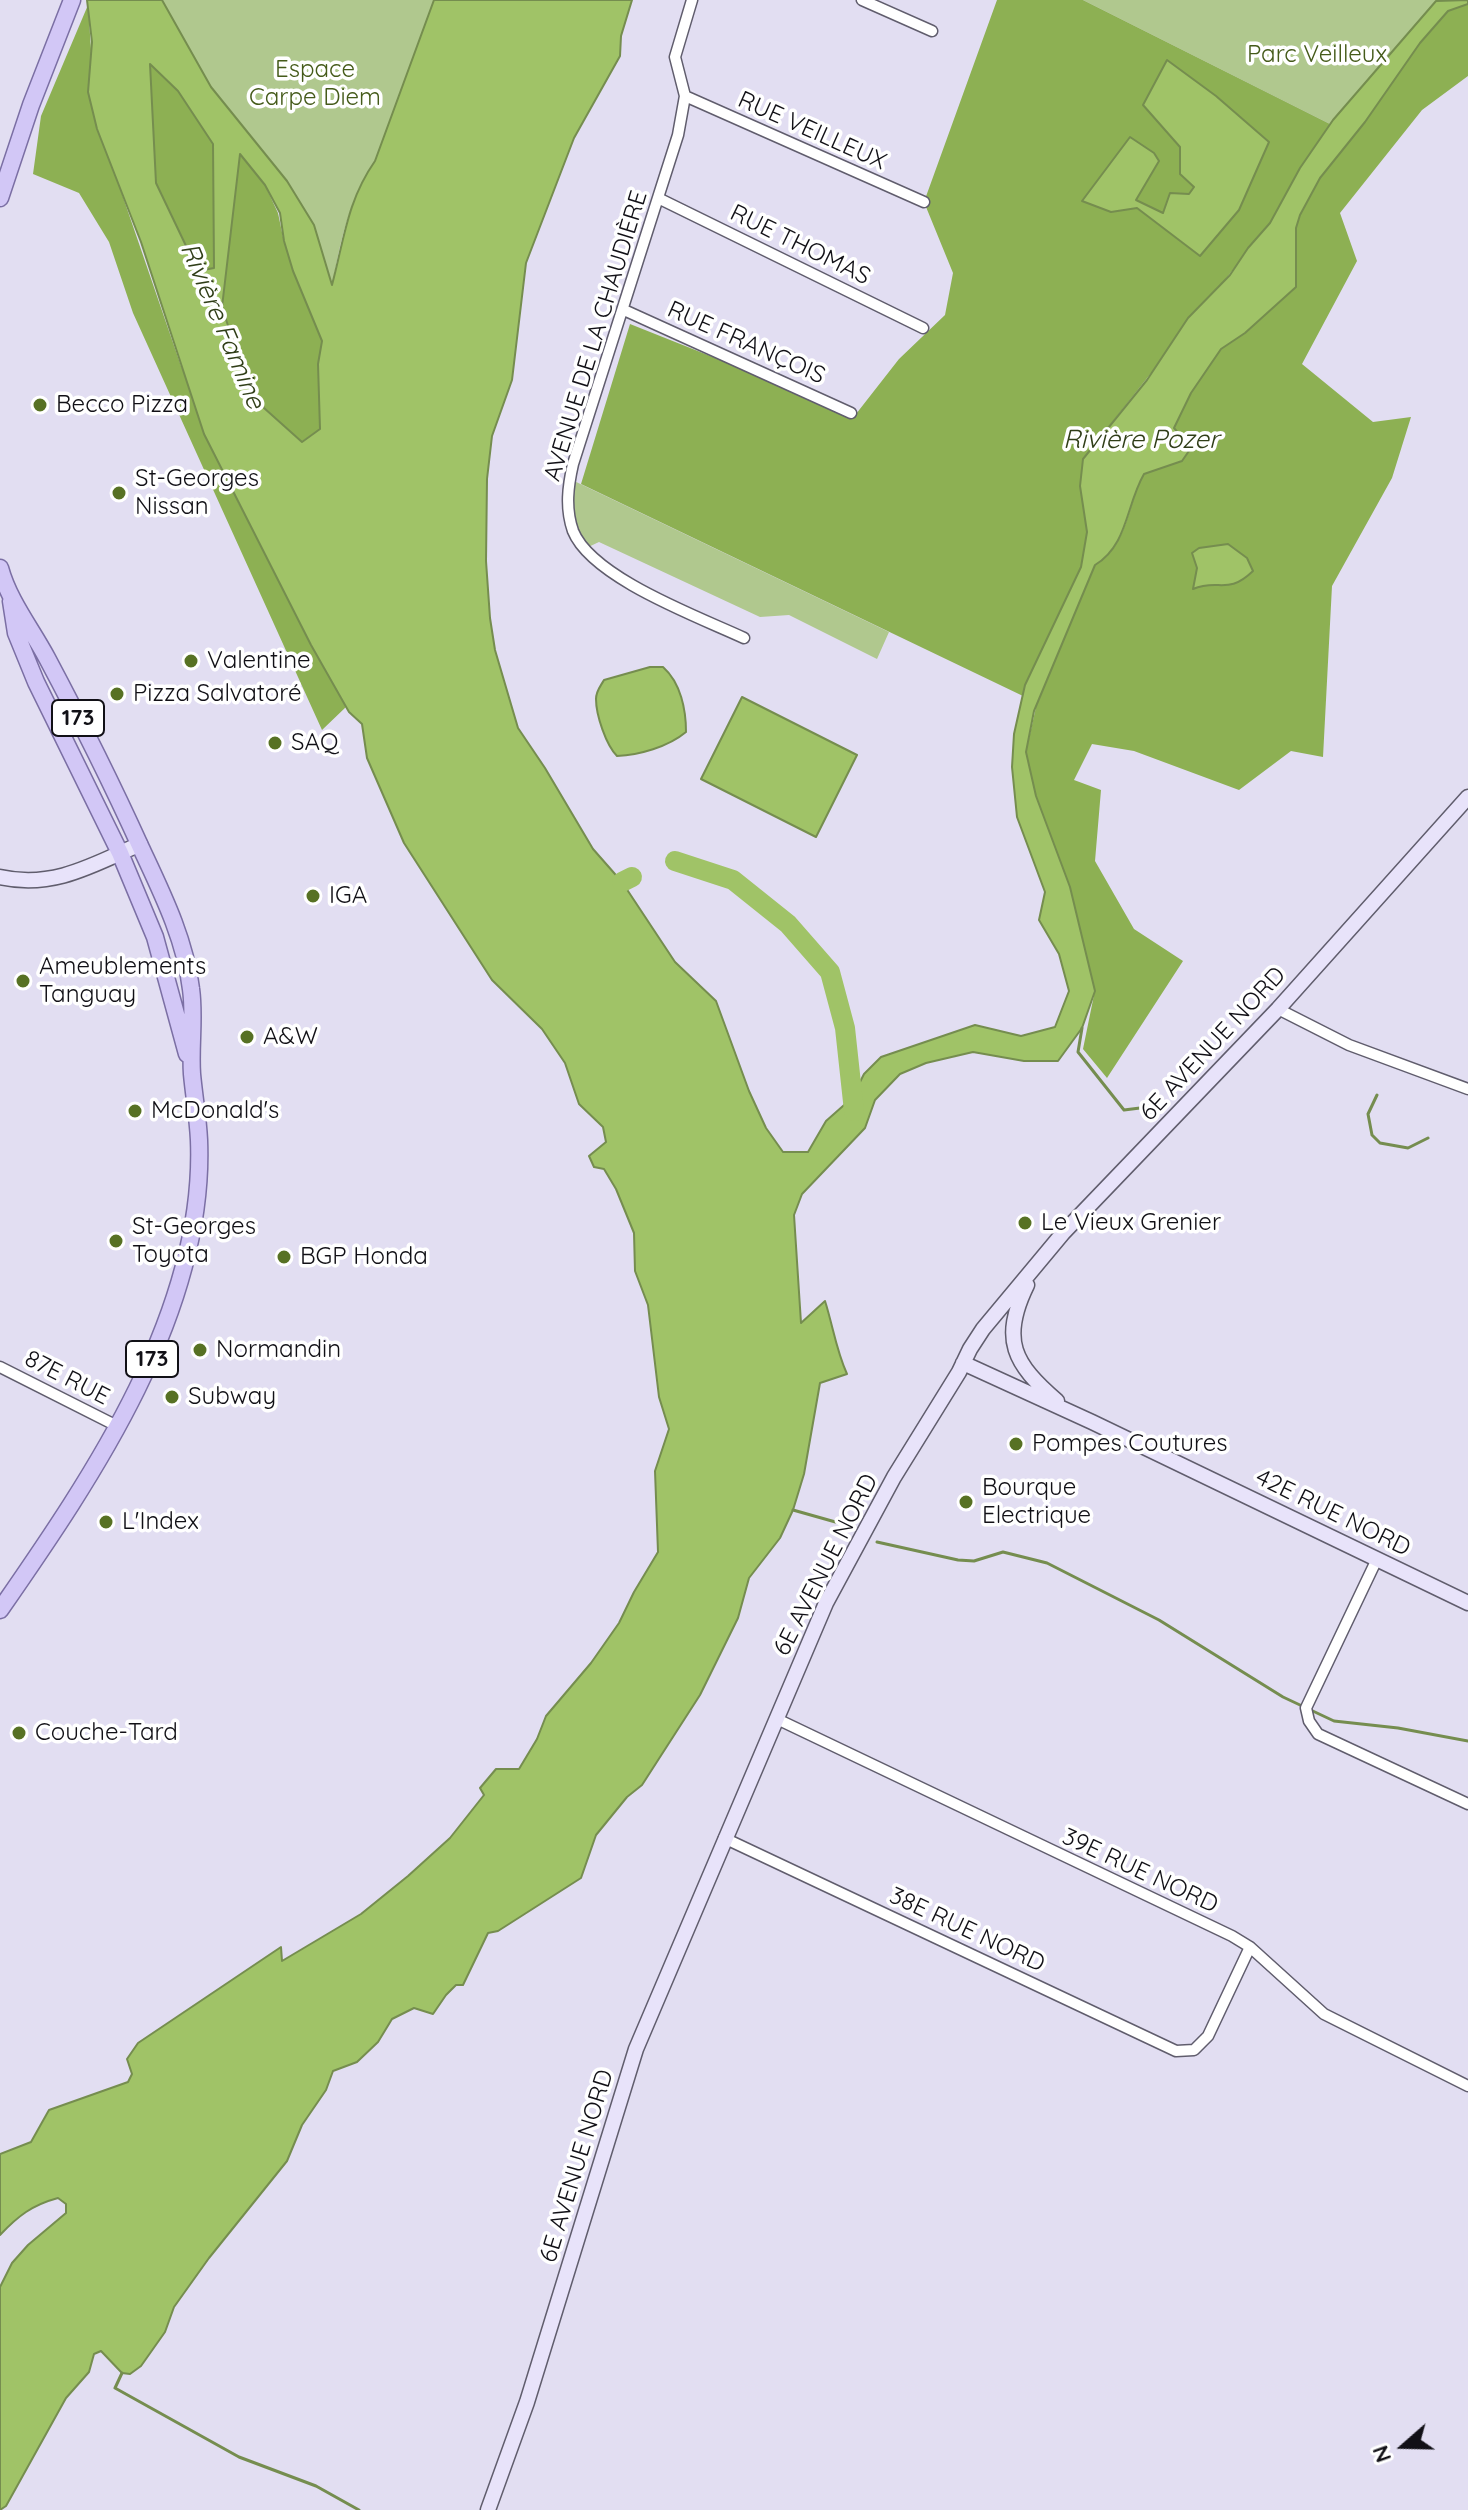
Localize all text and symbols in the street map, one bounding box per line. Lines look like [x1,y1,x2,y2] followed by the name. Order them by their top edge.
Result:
[1247,41,1387,69] park label: Parc Veilleux
[249,56,381,112] park label: Espace Carpe Diem
[733,85,891,177] street label: RUE VEILLEUX
[538,187,654,485] street label: AVENUE DE LA CHAUDIÈRE
[725,199,875,291] street label: RUE THOMAS
[173,238,271,414] water label: Rivière Famine
[663,295,829,391] street label: RUE FRANÇOIS
[56,391,188,419] place label: Becco Pizza
[31,396,49,414] marker: Becco Pizza
[1063,424,1219,456] water label: Rivière Pozer
[135,465,259,521] place label: St-Georges Nissan
[110,484,128,502] marker: St-Georges Nissan
[207,647,311,675] place label: Valentine
[182,652,200,670] marker: Valentine
[133,680,301,708] place label: Pizza Salvatoré
[108,685,126,703] marker: Pizza Salvatoré
[52,700,104,736] road number: 173
[291,729,338,757] place label: SAQ
[266,734,284,752] marker: SAQ
[329,882,367,910] place label: IGA
[304,887,322,905] marker: IGA
[39,953,206,1009] place label: Ameublements Tanguay
[1134,961,1292,1127] street label: 6E AVENUE NORD
[14,972,32,990] marker: Ameublements Tanguay
[263,1023,318,1051] place label: A&W
[238,1028,256,1046] marker: A&W
[151,1097,279,1125] place label: McDonald's
[126,1102,144,1120] marker: McDonald's
[1041,1209,1221,1237] place label: Le Vieux Grenier
[132,1213,256,1269] place label: St-Georges Toyota
[1016,1214,1034,1232] marker: Le Vieux Grenier
[107,1232,125,1250] marker: St-Georges Toyota
[300,1243,428,1271] place label: BGP Honda
[275,1248,293,1266] marker: BGP Honda
[216,1336,341,1364] place label: Normandin
[126,1341,178,1377] road number: 173
[191,1341,209,1359] marker: Normandin
[20,1344,114,1412] street label: 87E RUE
[188,1383,276,1411] place label: Subway
[163,1388,181,1406] marker: Subway
[1032,1430,1228,1458] place label: Pompes Coutures
[1007,1435,1025,1453] marker: Pompes Coutures
[1251,1463,1415,1563] street label: 42E RUE NORD
[768,1469,884,1661] street label: 6E AVENUE NORD
[982,1474,1091,1530] place label: Bourque Electrique
[957,1493,975,1511] marker: Bourque Electrique
[122,1508,199,1536] place label: L'Index
[97,1513,115,1531] marker: L'Index
[35,1719,178,1747] place label: Couche-Tard
[10,1724,28,1742] marker: Couche-Tard
[1058,1822,1222,1920] street label: 39E RUE NORD
[885,1881,1049,1979] street label: 38E RUE NORD
[534,2066,620,2266] street label: 6E AVENUE NORD
[1364,2406,1444,2486] north arrow
[1366,2442,1397,2467] text: N

